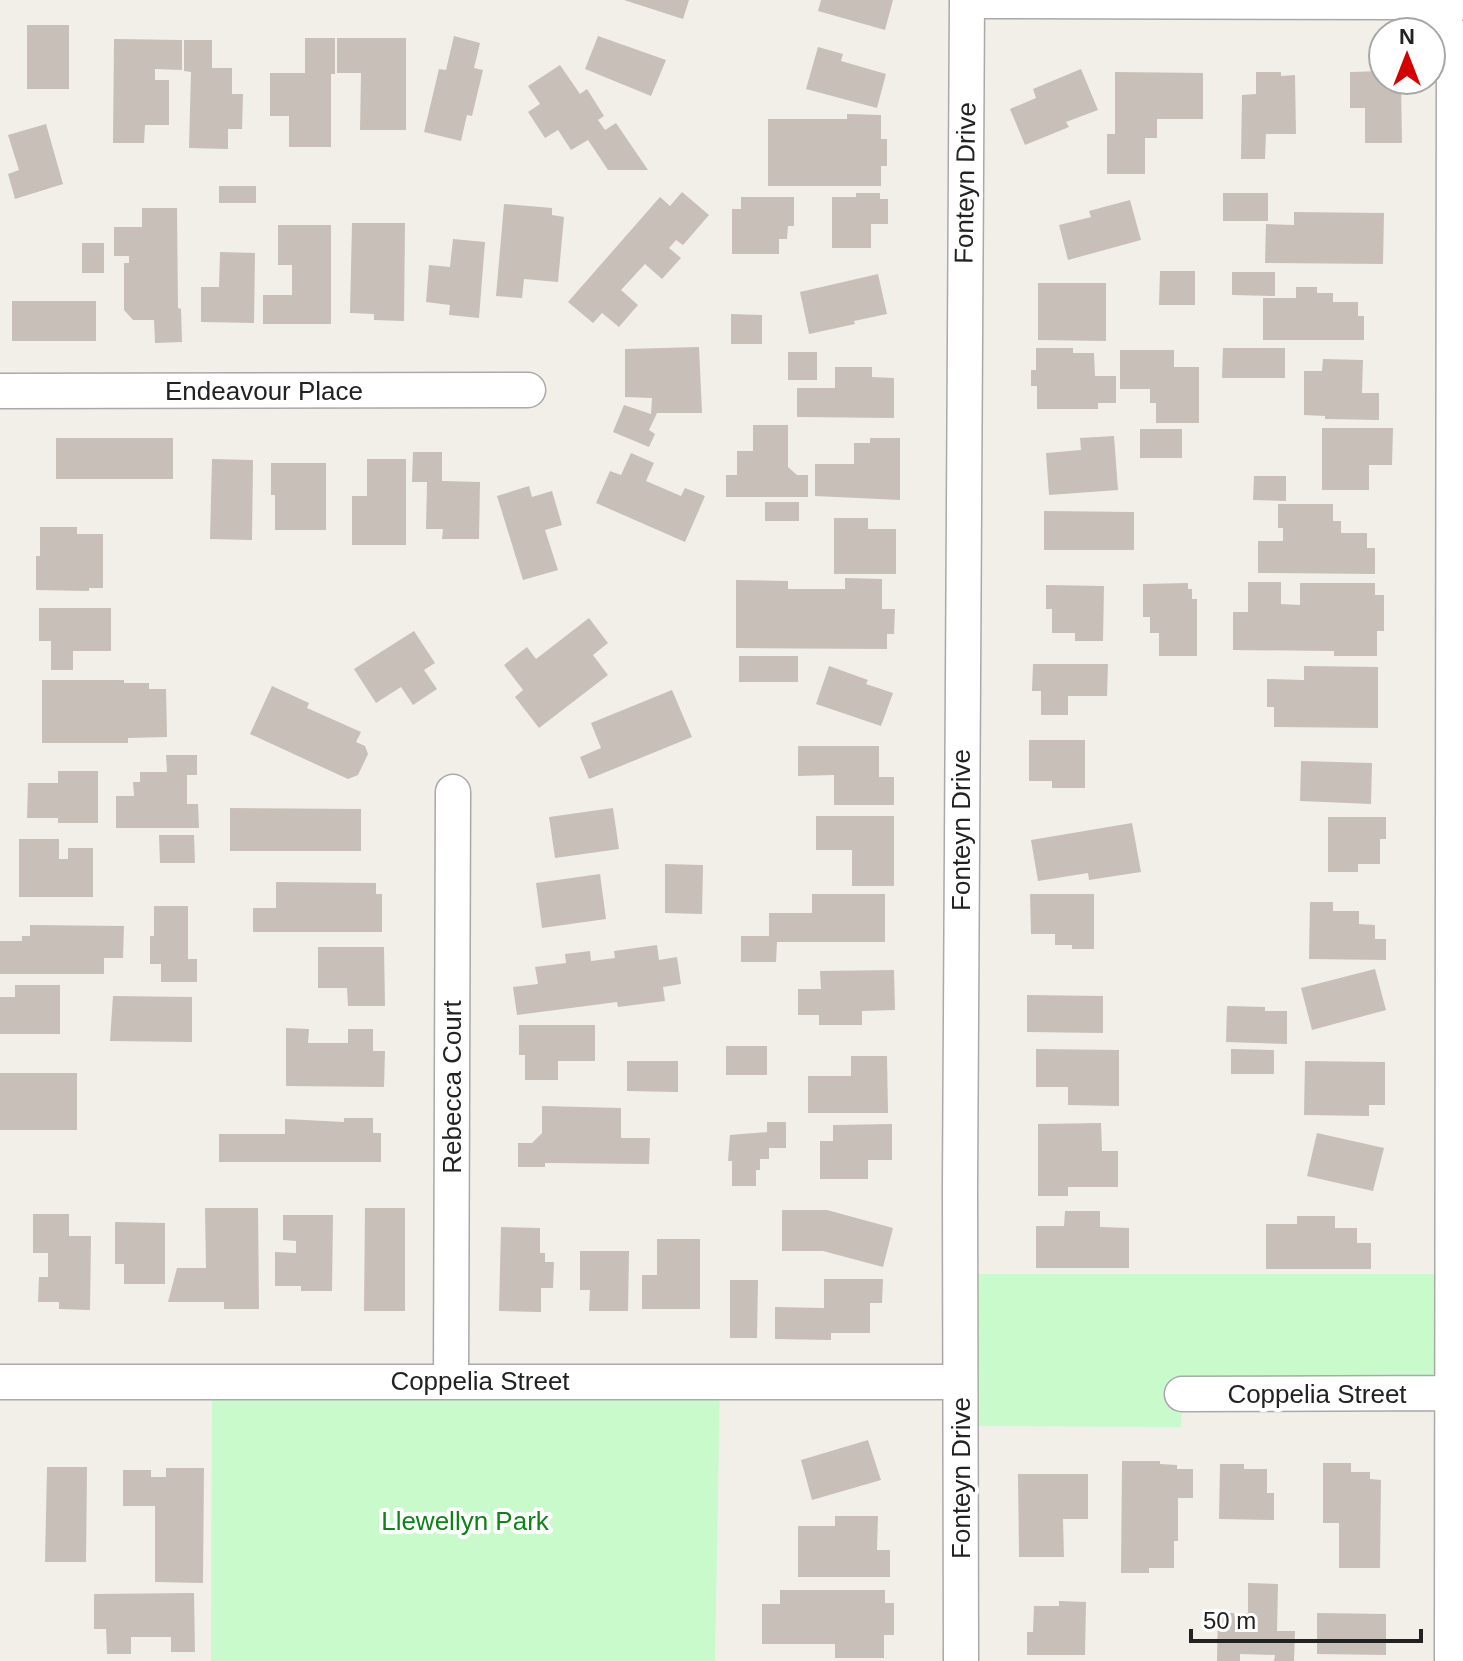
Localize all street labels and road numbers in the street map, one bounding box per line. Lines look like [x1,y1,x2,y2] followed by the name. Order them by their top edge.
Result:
[949,102,981,264] street label: Fonteyn Drive
[165,376,363,406] street label: Endeavour Place
[946,749,976,911] street label: Fonteyn Drive
[437,1000,467,1174] street label: Rebecca Court
[390,1366,570,1396] street label: Coppelia Street
[1227,1379,1407,1409] street label: Coppelia Street
[946,1397,976,1559] street label: Fonteyn Drive

